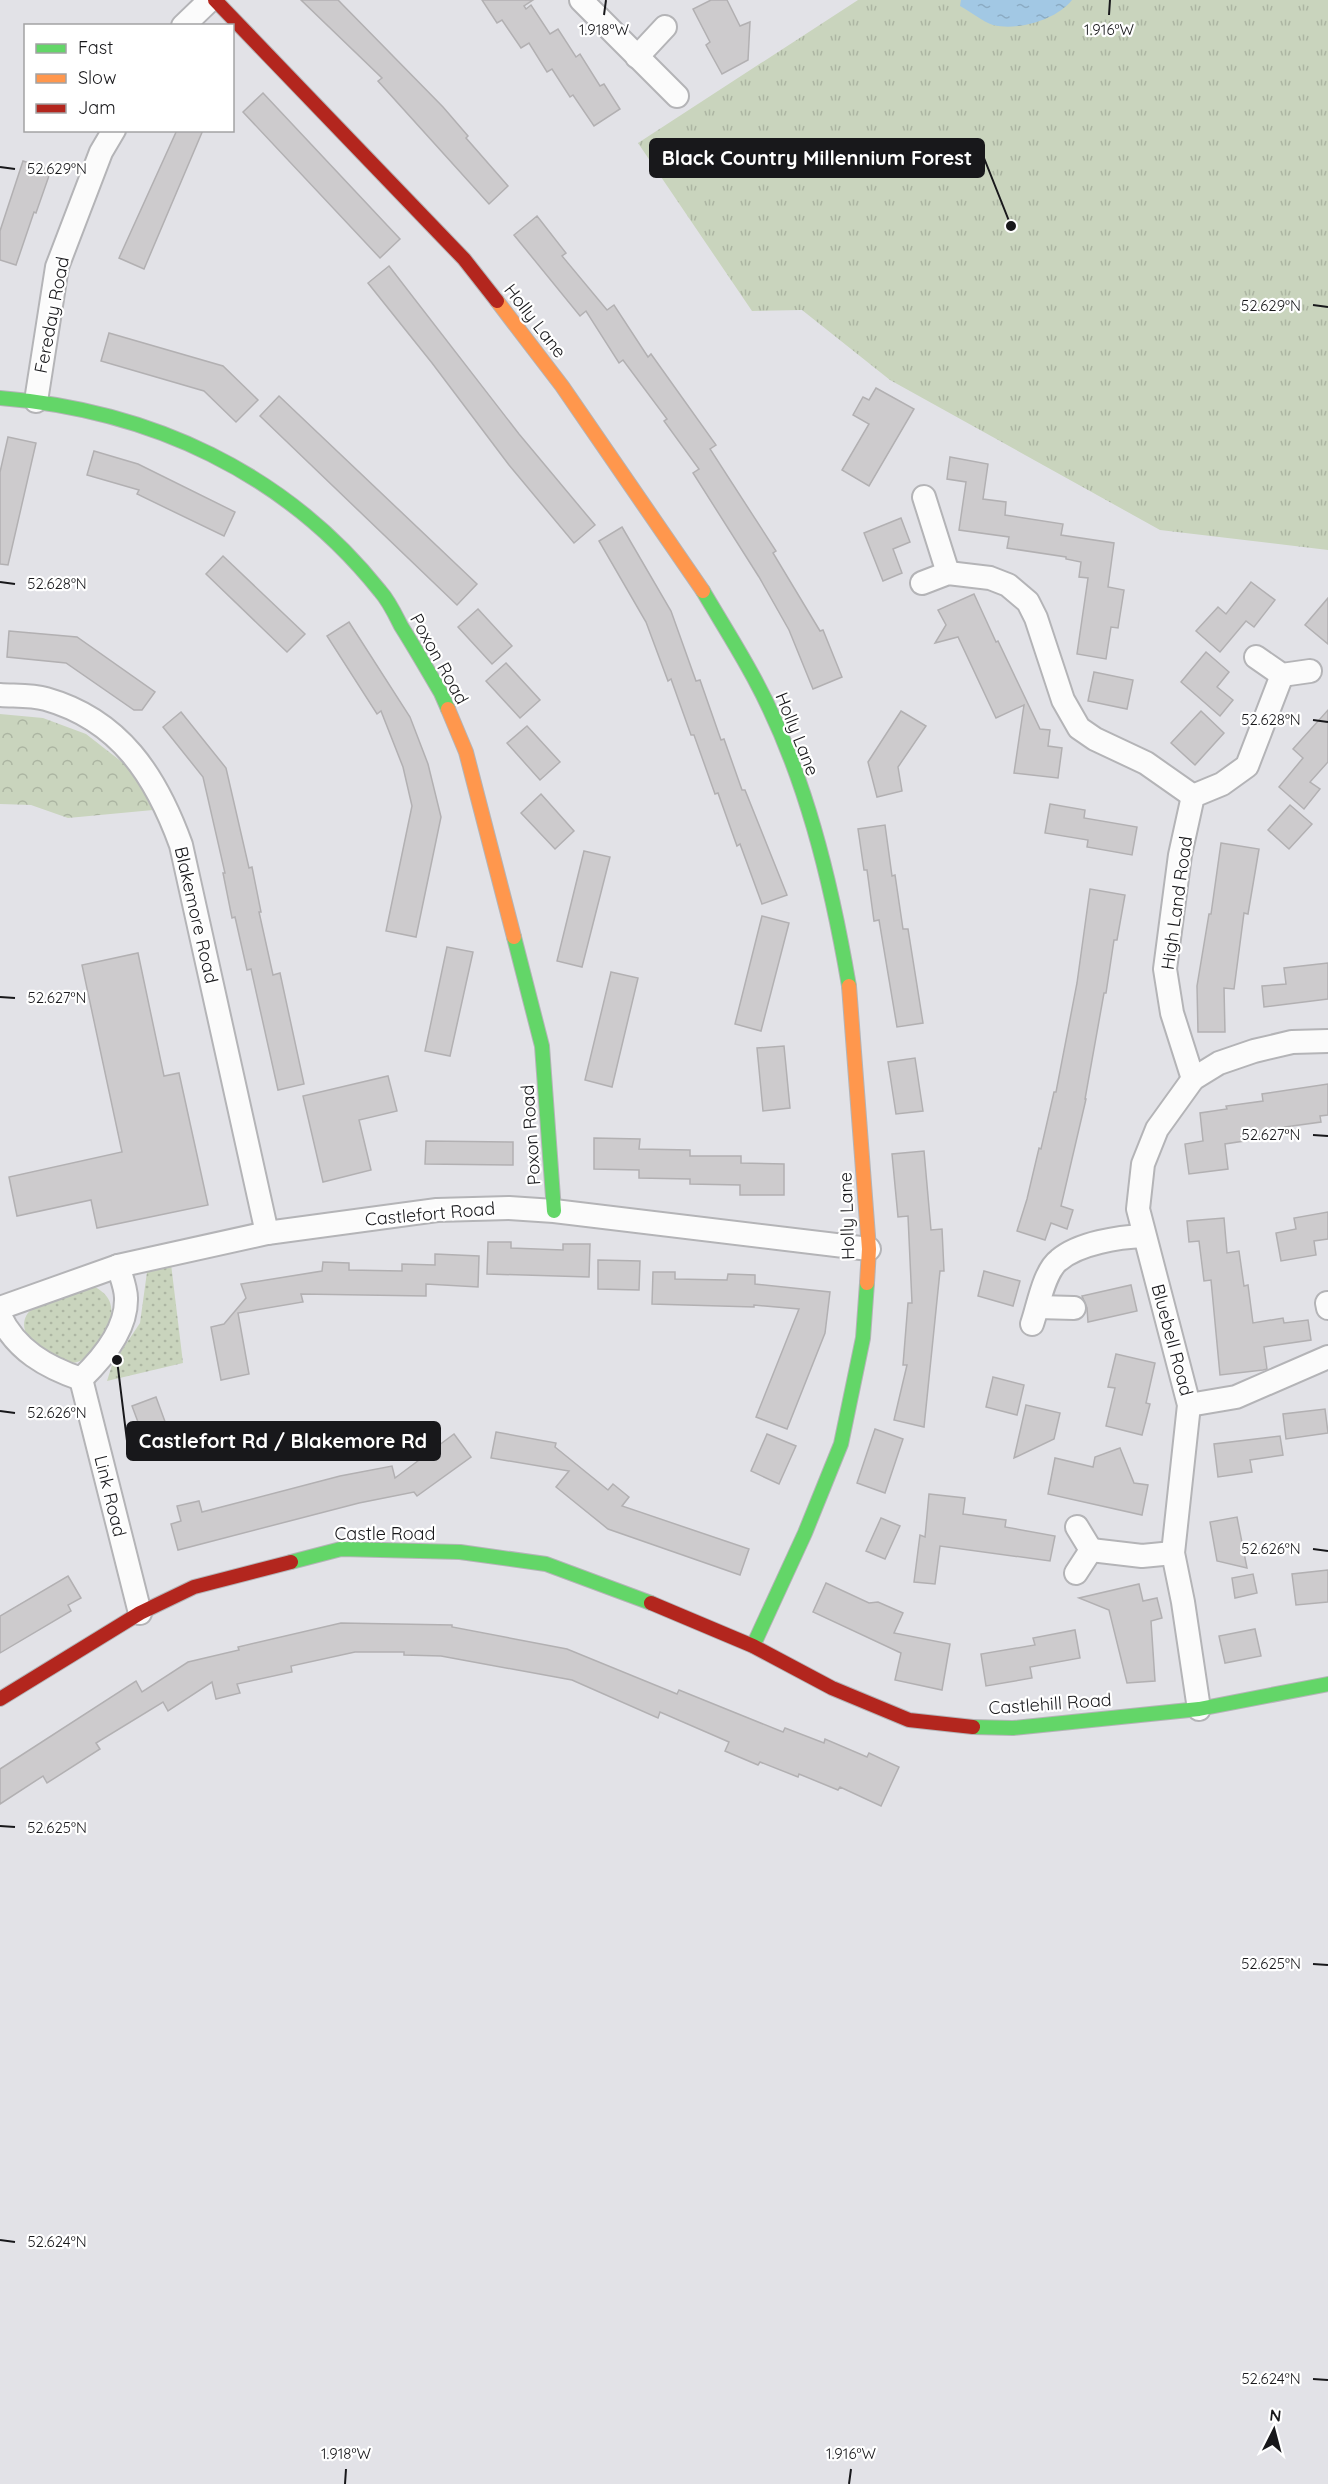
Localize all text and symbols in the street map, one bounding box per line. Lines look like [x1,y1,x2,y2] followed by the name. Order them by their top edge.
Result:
[579,20,629,39] text: 1.918°W
[1084,20,1134,39] text: 1.916°W
[24,24,234,132] legend
[78,36,113,59] text: Fast
[78,66,116,89] text: Slow
[78,96,116,119] text: Jam
[650,139,984,177] callout: Black Country Millennium Forest
[662,145,972,170] text: Black Country Millennium Forest
[27,159,87,178] text: 52.629°N
[29,255,74,375] street label: Fereday Road
[499,279,572,362] street label: Holly Lane
[1241,296,1301,315] text: 52.629°N
[27,574,87,593] text: 52.628°N
[405,609,474,708] street label: Poxon Road
[770,689,825,779] street label: Holly Lane
[1241,710,1301,729] text: 52.628°N
[1156,835,1197,971] street label: High Land Road
[170,844,223,986] street label: Blakemore Road
[28,988,86,1007] text: 52.627°N
[516,1084,545,1186] street label: Poxon Road
[1242,1125,1300,1144] text: 52.627°N
[833,1172,860,1260] street label: Holly Lane
[364,1196,496,1231] street label: Castlefort Road
[1146,1281,1198,1398] street label: Bluebell Road
[27,1403,87,1422] text: 52.626°N
[127,1422,440,1460] callout: Castlefort Rd / Blakemore Rd
[139,1428,427,1453] text: Castlefort Rd / Blakemore Rd
[89,1453,132,1539] street label: Link Road
[335,1522,435,1545] street label: Castle Road
[1241,1539,1301,1558] text: 52.626°N
[988,1688,1112,1719] street label: Castlehill Road
[27,1818,87,1837] text: 52.625°N
[1241,1954,1301,1973] text: 52.625°N
[27,2232,87,2251] text: 52.624°N
[1241,2369,1301,2388] text: 52.624°N
[1244,2400,1304,2460] north arrow
[1269,2405,1282,2426] text: N
[321,2444,371,2463] text: 1.918°W
[826,2444,876,2463] text: 1.916°W

